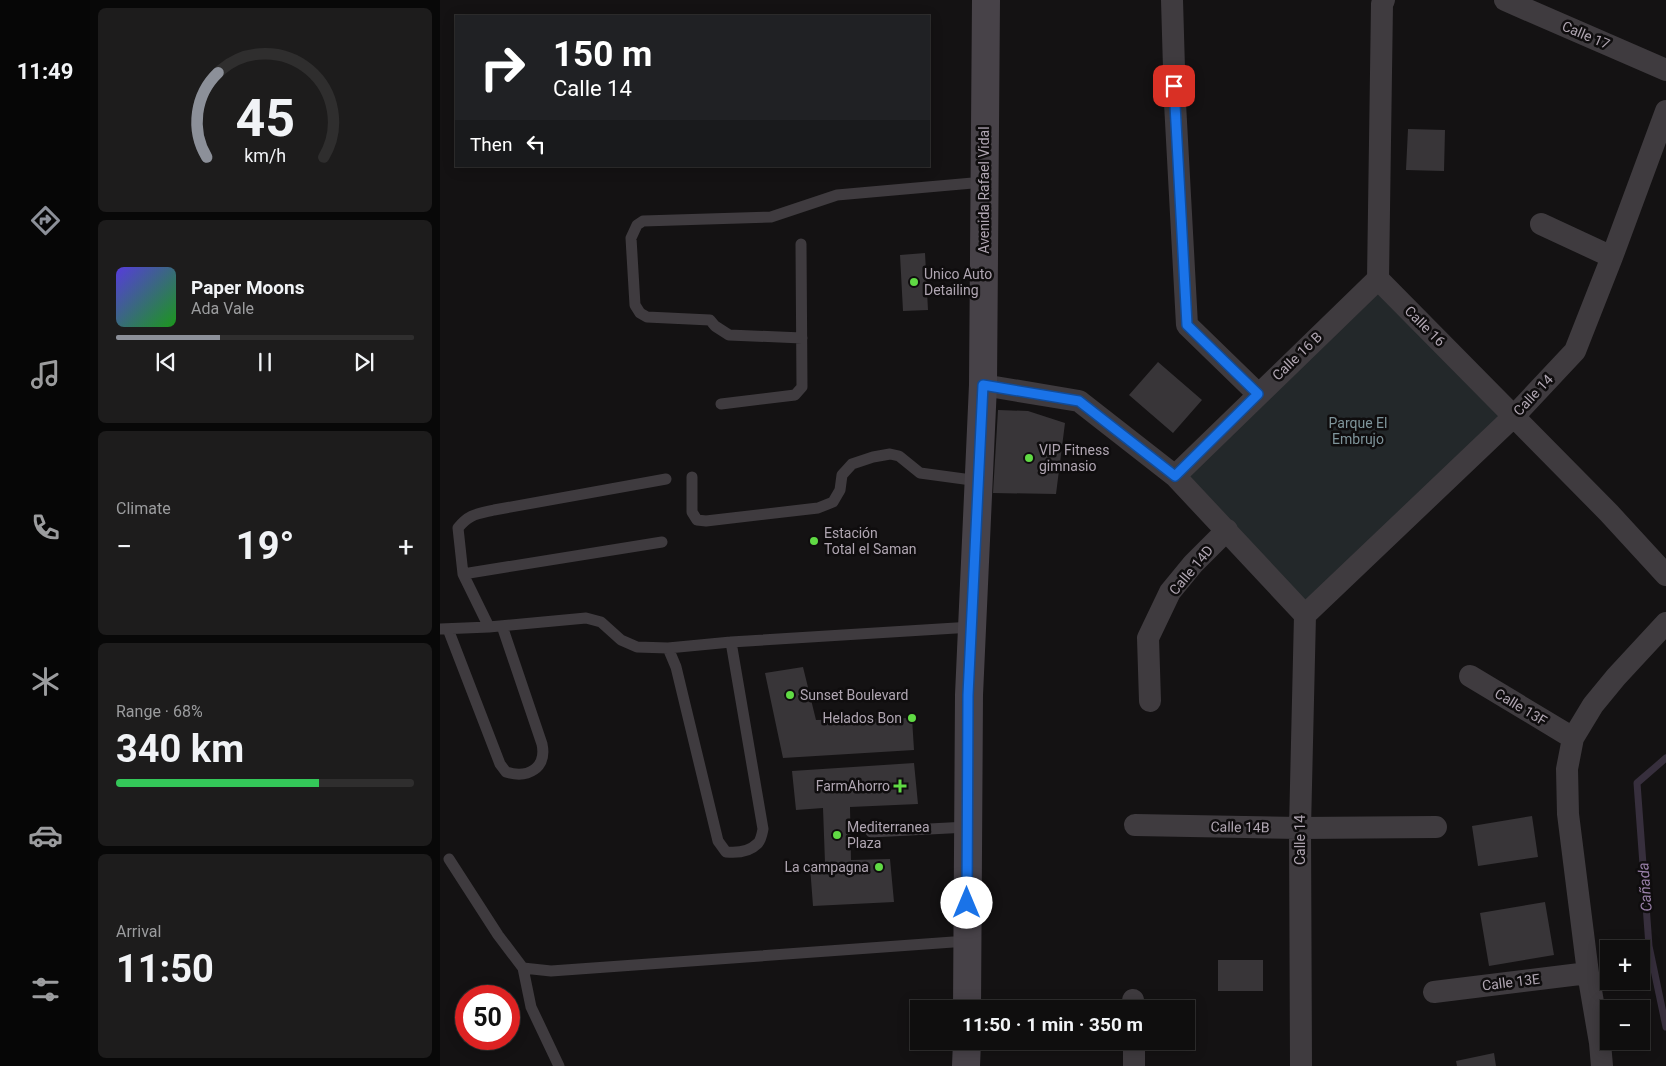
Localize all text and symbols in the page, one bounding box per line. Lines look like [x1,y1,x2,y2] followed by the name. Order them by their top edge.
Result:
[1560,18,1612,52] street label: Calle 17
[553,34,652,75] text: 150 m
[470,35,535,100] icon: right
[17,59,73,84] text: 11:49
[1153,65,1195,107] pin
[1160,72,1188,100] icon: arrive
[553,76,632,101] text: Calle 14
[235,88,295,149] text: 45
[976,126,992,254] street label: Avenida Rafael Vidal
[522,130,550,158] icon: left
[470,133,512,156] text: Then
[244,145,286,166] text: km/h
[28,203,63,238] icon: directions
[924,266,992,298] place label: Unico Auto Detailing
[191,276,304,299] text: Paper Moons
[908,276,920,288] marker: Unico Auto Detailing
[191,299,254,318] text: Ada Vale
[1402,303,1448,349] street label: Calle 16
[1269,329,1325,383] street label: Calle 16 B
[152,348,180,376] icon: previous
[251,348,279,376] icon: pause
[350,348,378,376] icon: next
[28,357,63,392] icon: music
[1510,371,1556,419] street label: Calle 14
[1329,415,1387,447] park label: Parque El Embrujo
[1039,442,1109,474] place label: VIP Fitness gimnasio
[1023,452,1035,464] marker: VIP Fitness gimnasio
[116,499,171,518] text: Climate
[28,510,63,545] icon: phone
[236,524,294,568] text: 19°
[824,525,917,557] place label: Estación Total el Saman
[116,530,132,563] text: −
[398,530,414,563] text: +
[808,535,820,547] marker: Estación Total el Saman
[1166,542,1216,598] street label: Calle 14D
[28,664,63,699] icon: climate
[1492,685,1550,729] street label: Calle 13F
[800,687,908,703] place label: Sunset Boulevard
[784,689,796,701] marker: Sunset Boulevard
[116,702,203,721] text: Range · 68%
[823,710,902,726] place label: Helados Bon
[906,712,918,724] marker: Helados Bon
[116,727,244,771] text: 340 km
[816,778,890,794] place label: FarmAhorro
[894,780,906,792] marker: FarmAhorro
[1292,815,1308,865] street label: Calle 14
[28,818,63,853] icon: car
[1210,818,1270,836] street label: Calle 14B
[847,819,930,851] place label: Mediterranea Plaza
[831,829,843,841] marker: Mediterranea Plaza
[784,859,869,875] place label: La campagna
[873,861,885,873] marker: La campagna
[1634,862,1656,912] water label: Cañada
[940,876,992,928] position arrow
[116,922,161,941] text: Arrival
[1600,940,1650,1050] map controls
[1600,940,1650,990] button: +
[116,947,214,991] text: 11:50
[1481,971,1541,993] street label: Calle 13E
[28,972,63,1007] icon: filters
[455,985,520,1050] speed limit sign: 50
[1600,1000,1650,1050] button: −
[962,1013,1143,1036] text: 11:50 · 1 min · 350 m

